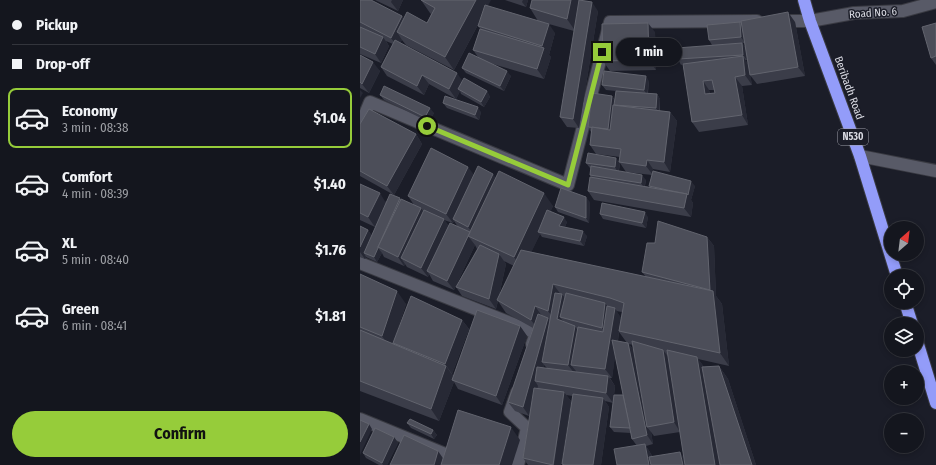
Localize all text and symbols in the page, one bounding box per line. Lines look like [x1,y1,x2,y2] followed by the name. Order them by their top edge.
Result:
[849,5,898,21] street label: Road No. 6
[36,16,78,34] text: Pickup
[616,38,682,66] callout: 1 min
[593,43,611,61] route end
[635,44,663,59] text: 1 min
[36,55,90,73] text: Drop-off
[832,55,866,121] street label: Beribadh Road
[14,100,50,136] icon: car
[62,102,117,120] text: Economy
[314,109,346,127] text: $1.04
[418,117,436,135] route start
[62,120,128,135] text: 3 min · 08:38
[838,129,868,145] road number: N530
[14,166,50,202] icon: car
[62,168,113,186] text: Comfort
[314,175,346,193] text: $1.40
[62,186,129,201] text: 4 min · 08:39
[884,221,924,261] north arrow
[884,221,924,453] map controls
[14,232,50,268] icon: car
[62,234,77,252] text: XL
[315,241,346,259] text: $1.76
[62,252,129,267] text: 5 min · 08:40
[884,269,924,309] button: locate
[14,298,50,334] icon: car
[62,300,99,318] text: Green
[315,307,346,325] text: $1.81
[884,317,924,357] button: layers
[62,318,127,333] text: 6 min · 08:41
[884,365,924,405] button: +
[12,411,348,457] button: Confirm
[884,413,924,453] button: −

